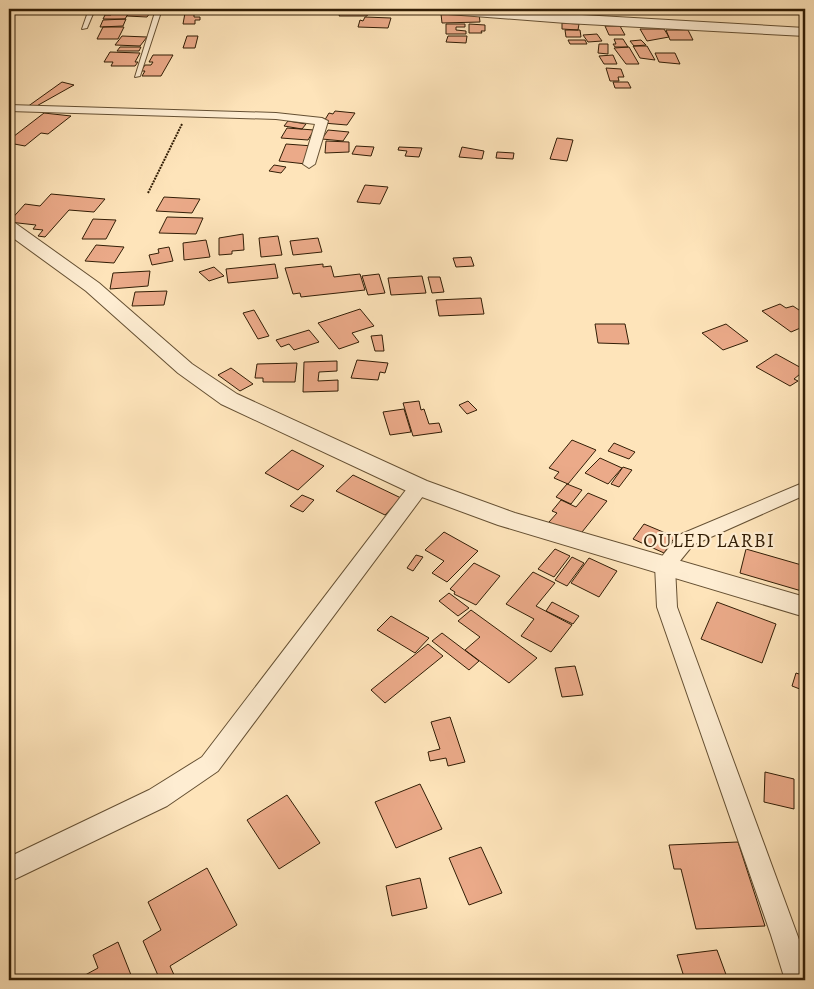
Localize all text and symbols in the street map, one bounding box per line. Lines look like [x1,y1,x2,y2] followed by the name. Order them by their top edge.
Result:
[643,527,775,554] district label: OULED LARBI

